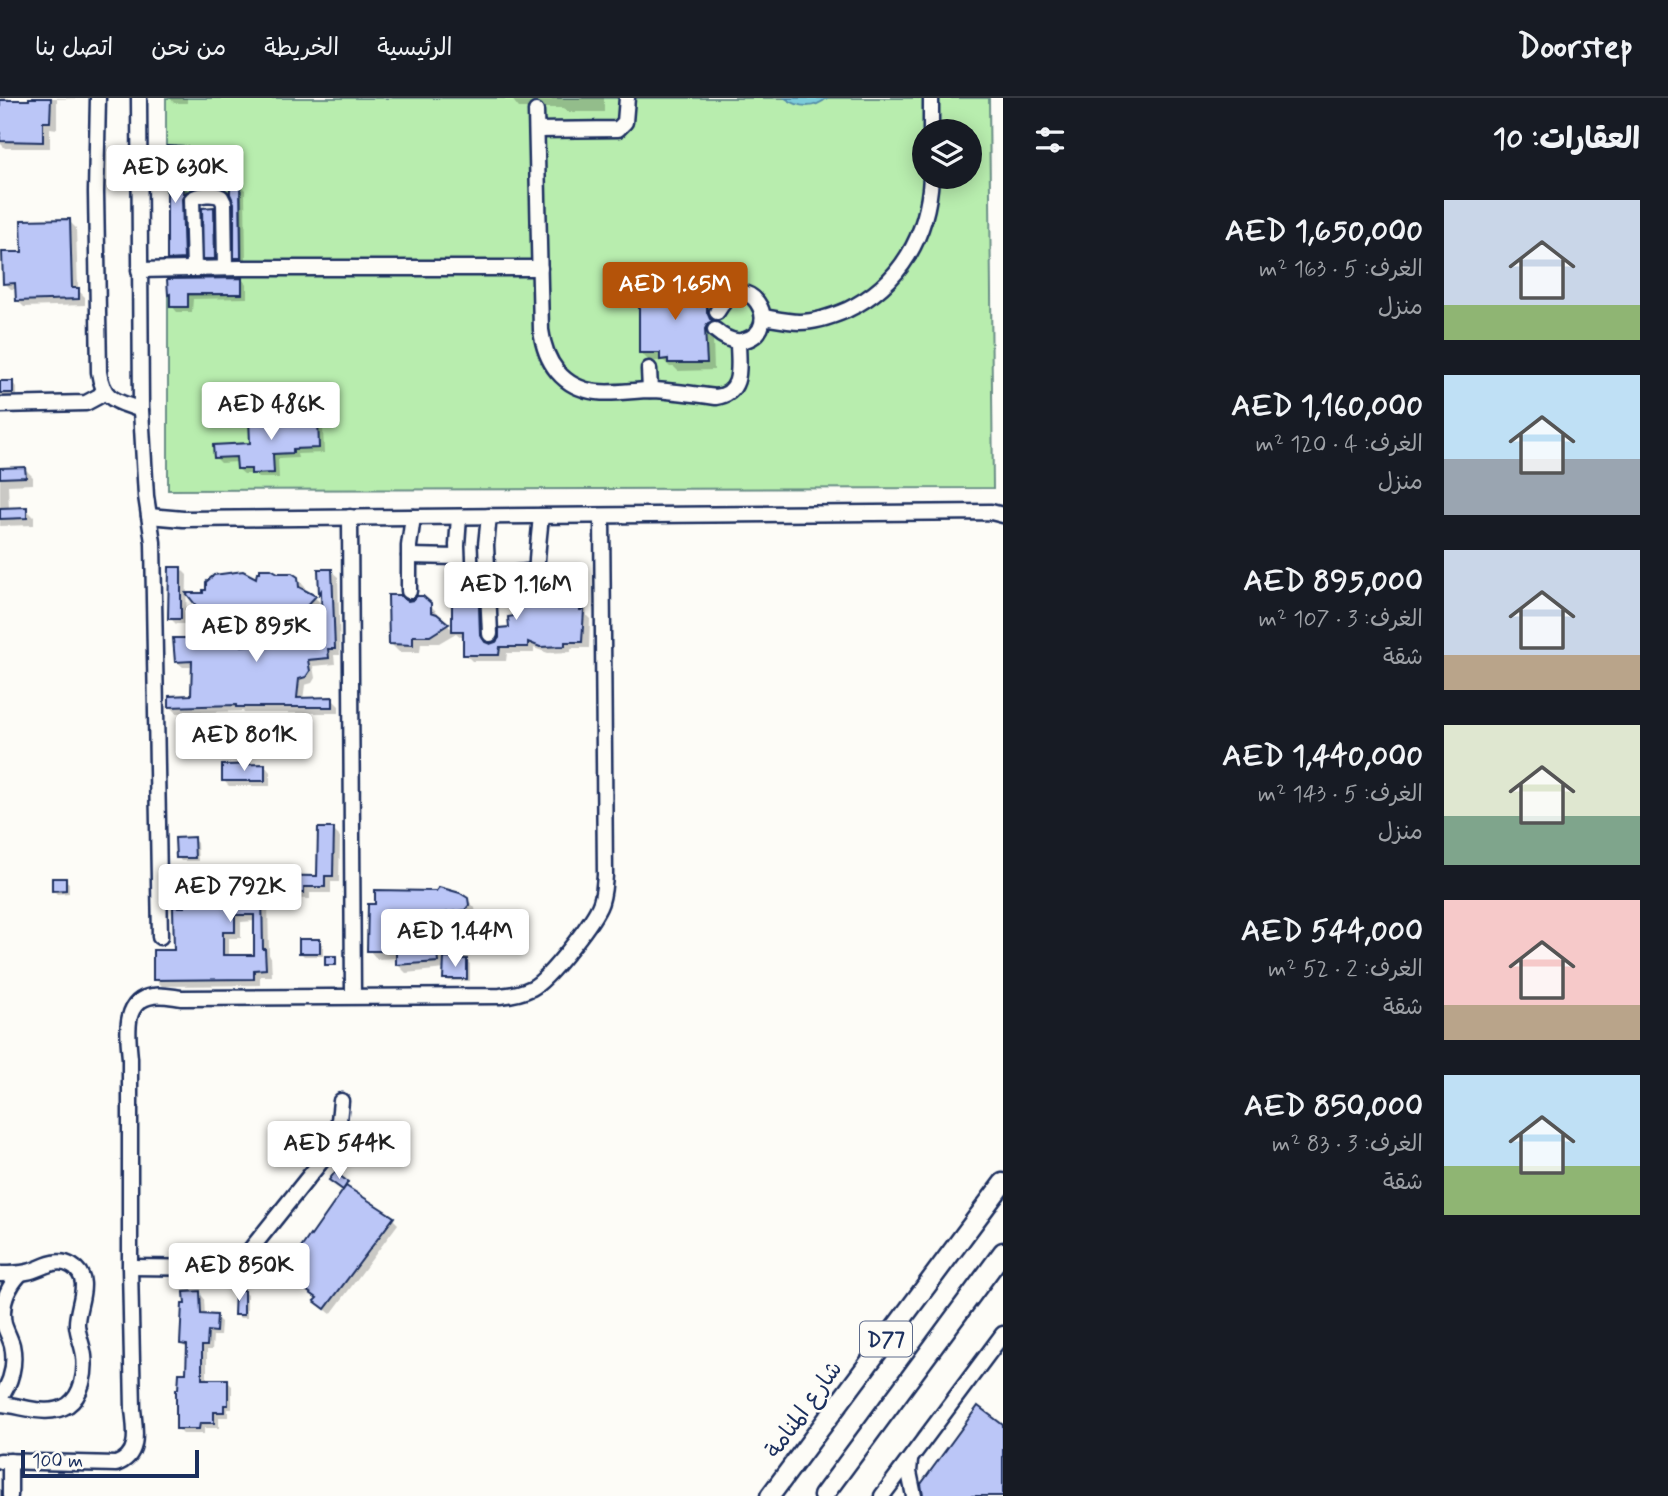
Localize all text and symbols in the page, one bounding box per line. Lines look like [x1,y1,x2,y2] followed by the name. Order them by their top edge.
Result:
[1518,26,1633,70] text: Doorstep
[35,33,113,64] text: اتصل بنا
[151,33,226,64] text: من نحن
[264,33,339,64] text: الخريطة
[377,33,453,64] text: الرئيسية
[912,119,982,189] map controls
[912,119,982,189] button: layers
[1493,120,1640,159] text: العقارات: 10
[1031,121,1069,159] icon: filters
[103,146,247,205] pin: AED 630K
[123,153,227,183] text: AED 630K
[1225,212,1423,251] text: AED 1,650,000
[1500,228,1584,312] icon: home
[1259,255,1423,285] text: الغرف: 5 · 163 m²
[595,262,755,322] pin: AED 1.65M
[619,270,731,300] text: AED 1.65M
[1378,293,1423,323] text: منزل
[199,382,343,442] pin: AED 486K
[1231,387,1423,426] text: AED 1,160,000
[218,390,324,420] text: AED 486K
[1500,403,1584,487] icon: home
[1256,430,1423,460] text: الغرف: 4 · 120 m²
[1378,468,1423,498] text: منزل
[436,562,596,622] pin: AED 1.16M
[1243,562,1423,601] text: AED 895,000
[460,570,572,600] text: AED 1.16M
[1500,578,1584,662] icon: home
[184,604,328,664] pin: AED 895K
[1259,605,1423,635] text: الغرف: 3 · 107 m²
[201,612,311,642] text: AED 895K
[1383,643,1423,673] text: شقة
[172,714,316,773] pin: AED 801K
[192,721,296,751] text: AED 801K
[1222,737,1423,776] text: AED 1,440,000
[1500,753,1584,837] icon: home
[1258,780,1423,810] text: الغرف: 5 · 143 m²
[1378,818,1423,848] text: منزل
[158,864,302,924] pin: AED 792K
[174,872,286,902] text: AED 792K
[375,910,535,969] pin: AED 1.44M
[1241,912,1423,951] text: AED 544,000
[397,917,513,947] text: AED 1.44M
[1500,928,1584,1012] icon: home
[1268,955,1423,985] text: الغرف: 2 · 52 m²
[1383,993,1423,1023] text: شقة
[1244,1087,1423,1126] text: AED 850,000
[1500,1103,1584,1187] icon: home
[267,1122,411,1181] pin: AED 544K
[284,1129,394,1159] text: AED 544K
[1272,1130,1423,1160] text: الغرف: 3 · 83 m²
[1383,1168,1423,1198] text: شقة
[167,1244,311,1303] pin: AED 850K
[185,1251,293,1281] text: AED 850K
[860,1322,912,1356] road number: D77
[759,1356,850,1465] street label: شارع المنامة
[21,1447,200,1479] scale bar
[32,1449,83,1474] text: 100 m

